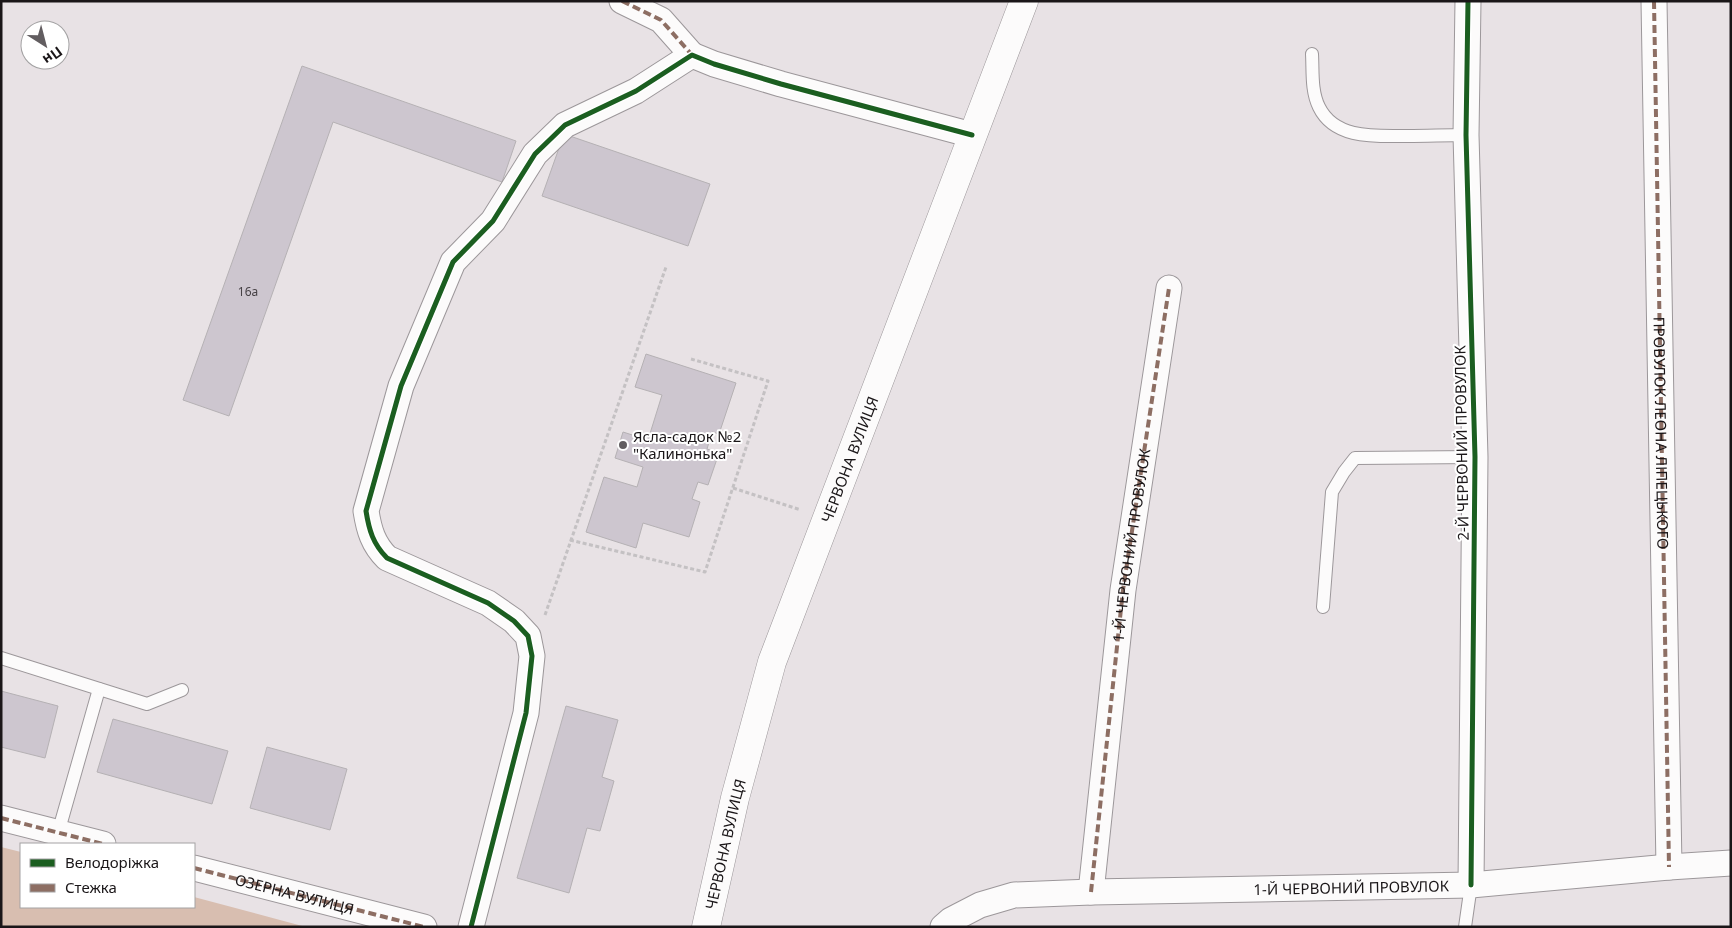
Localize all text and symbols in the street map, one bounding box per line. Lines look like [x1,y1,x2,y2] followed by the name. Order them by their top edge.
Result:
[20,20,70,70] north arrow
[39,42,67,69] text: Пн
[238,283,258,300] house number: 16а
[1649,316,1673,550] street label: ПРОВУЛОК ЛЕОНА ЛІПЕЦЬКОГО
[1449,344,1473,541] street label: 2-Й ЧЕРВОНИЙ ПРОВУЛОК
[816,393,882,525] street label: ЧЕРВОНА ВУЛИЦЯ
[633,426,741,463] place label: Ясла-садок №2 "Калинонька"
[617,439,629,451] marker: Ясла-садок №2 "Калинонька"
[1108,446,1155,643] street label: 1-Й ЧЕРВОНИЙ ПРОВУЛОК
[700,777,750,911] street label: ЧЕРВОНА ВУЛИЦЯ
[20,843,195,908] legend
[65,852,159,872] text: Велодоріжка
[233,869,356,919] street label: ОЗЕРНА ВУЛИЦЯ
[1253,875,1450,899] street label: 1-Й ЧЕРВОНИЙ ПРОВУЛОК
[65,877,117,897] text: Стежка

